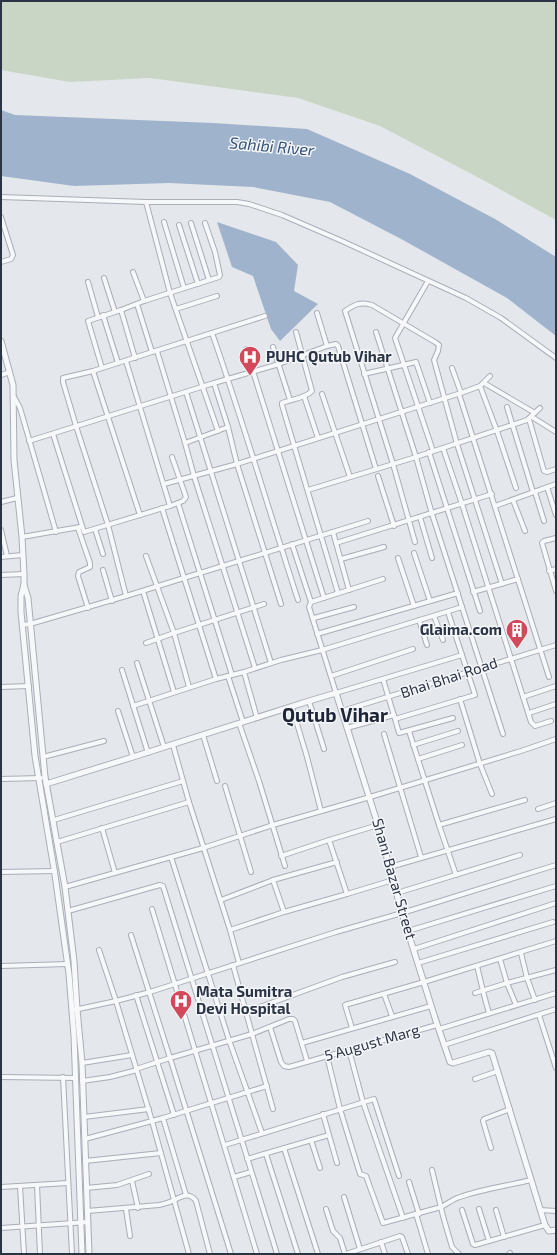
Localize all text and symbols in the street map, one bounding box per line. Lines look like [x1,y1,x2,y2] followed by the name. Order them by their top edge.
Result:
[229,132,316,159] water label: Sahibi River
[237,344,263,377] hospital icon: PUHC Qutub Vihar
[266,347,392,366] place label: PUHC Qutub Vihar
[504,617,530,650] building icon: Glaima.com
[420,620,502,638] place label: Glaima.com
[398,653,500,701] street label: Bhai Bhai Road
[282,703,388,727] district label: Qutub Vihar
[369,816,421,942] street label: Shani Bazar Street
[196,982,292,1017] place label: Mata Sumitra Devi Hospital
[168,988,194,1021] hospital icon: Mata Sumitra Devi Hospital
[322,1020,422,1064] street label: 5 August Marg

